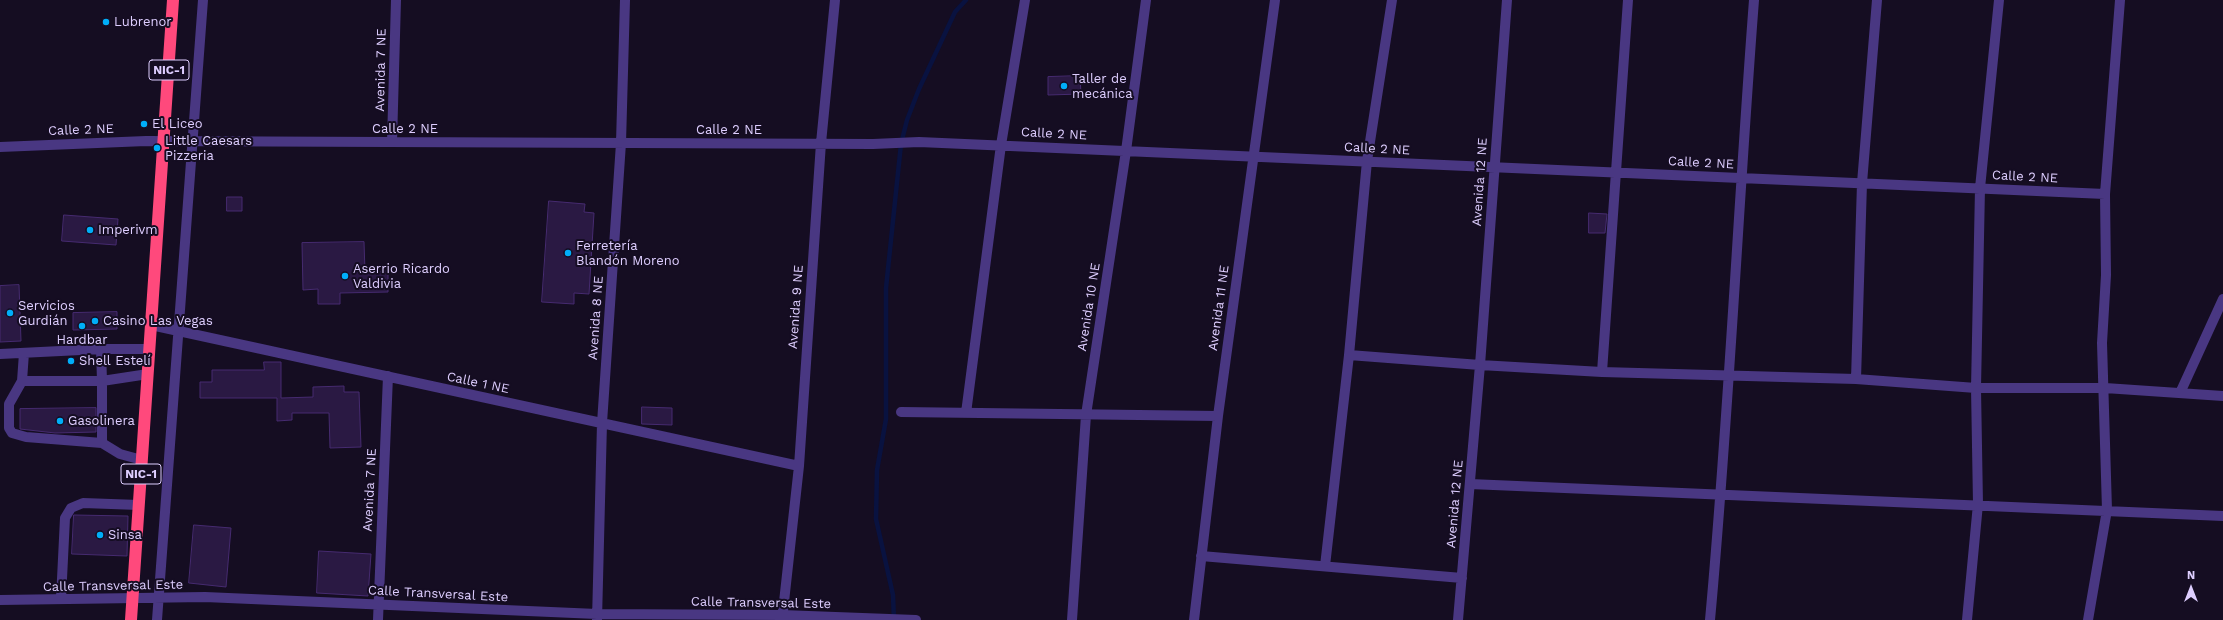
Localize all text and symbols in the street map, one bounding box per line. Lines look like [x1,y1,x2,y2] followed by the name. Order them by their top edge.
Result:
[114,14,172,30] place label: Lubrenor
[101,17,111,27] marker: Lubrenor
[372,28,390,112] street label: Avenida 7 NE
[149,60,189,80] road number: NIC-1
[1072,71,1133,102] place label: Taller de mecánica
[1059,81,1069,91] marker: Taller de mecánica
[152,116,203,132] place label: El Liceo
[139,119,149,129] marker: El Liceo
[48,121,114,139] street label: Calle 2 NE
[372,121,438,137] street label: Calle 2 NE
[696,122,762,138] street label: Calle 2 NE
[1021,124,1087,144] street label: Calle 2 NE
[165,133,252,164] place label: Little Caesars Pizzeria
[1469,137,1491,227] street label: Avenida 12 NE
[1344,139,1410,159] street label: Calle 2 NE
[152,143,162,153] marker: Little Caesars Pizzeria
[1668,153,1734,173] street label: Calle 2 NE
[1992,167,2058,187] street label: Calle 2 NE
[98,222,158,238] place label: Imperivm
[85,225,95,235] marker: Imperivm
[576,238,680,269] place label: Ferretería Blandón Moreno
[563,248,573,258] marker: Ferretería Blandón Moreno
[353,261,450,292] place label: Aserrio Ricardo Valdivia
[1074,262,1104,352] street label: Avenida 10 NE
[785,264,807,350] street label: Avenida 9 NE
[1205,264,1233,352] street label: Avenida 11 NE
[340,271,350,281] marker: Aserrio Ricardo Valdivia
[585,275,607,361] street label: Avenida 8 NE
[18,298,75,329] place label: Servicios Gurdián
[5,308,15,318] marker: Servicios Gurdián
[103,313,213,329] place label: Casino Las Vegas
[90,316,100,326] marker: Casino Las Vegas
[77,321,87,331] marker: Hardbar
[57,332,107,348] place label: Hardbar
[79,353,151,369] place label: Shell Estelí
[66,356,76,366] marker: Shell Estelí
[445,369,511,397] street label: Calle 1 NE
[68,413,135,429] place label: Gasolinera
[55,416,65,426] marker: Gasolinera
[360,448,380,532] street label: Avenida 7 NE
[1443,459,1467,549] street label: Avenida 12 NE
[121,464,161,484] road number: NIC-1
[108,527,142,543] place label: Sinsa
[95,530,105,540] marker: Sinsa
[2171,568,2211,608] north arrow
[2187,569,2195,582] text: N
[43,577,183,595] street label: Calle Transversal Este
[368,583,508,605] street label: Calle Transversal Este
[691,594,831,612] street label: Calle Transversal Este

